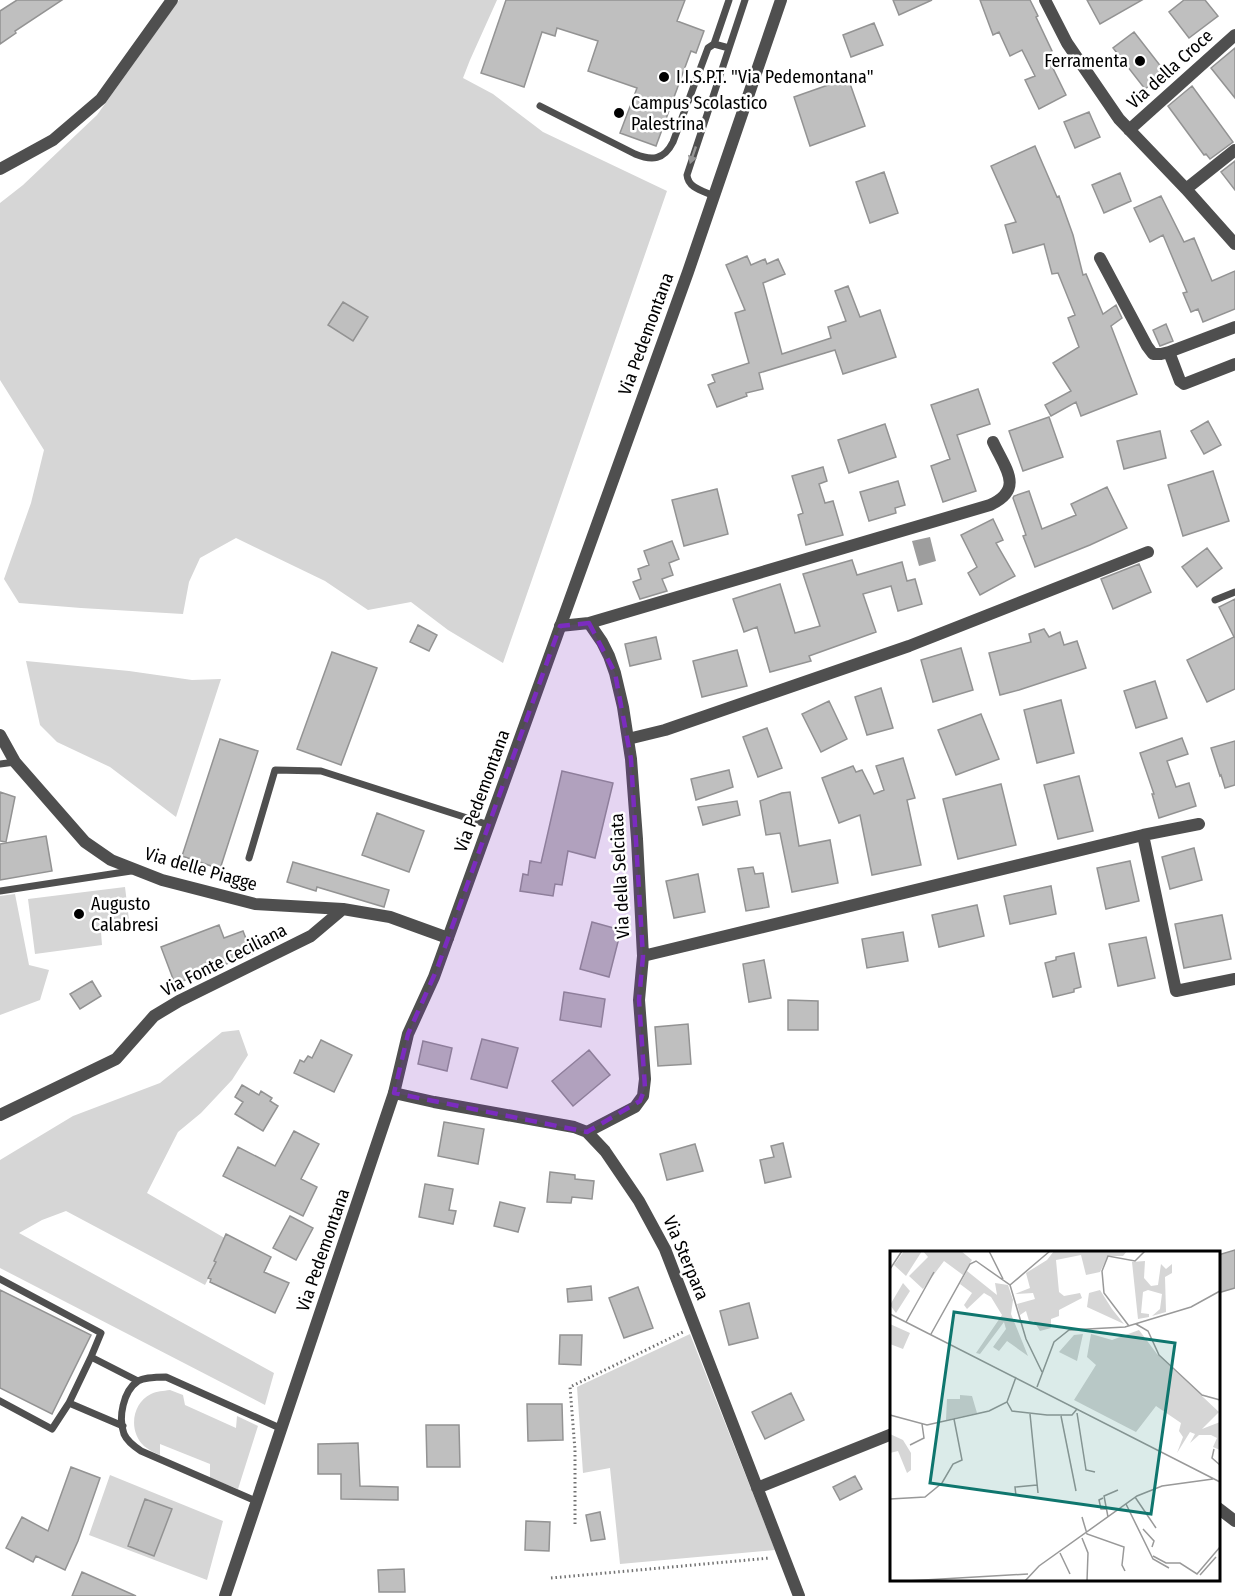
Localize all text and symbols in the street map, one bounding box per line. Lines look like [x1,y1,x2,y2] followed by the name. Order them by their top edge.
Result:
[1122,25,1218,113] street label: Via della Croce
[1044,50,1128,72] place label: Ferramenta
[1133,54,1147,68] marker: Ferramenta
[676,66,873,88] place label: I.I.S.P.T. "Via Pedemontana"
[657,70,671,84] marker: I.I.S.P.T. "Via Pedemontana"
[631,92,768,135] place label: Campus Scolastico Palestrina
[612,106,626,120] marker: Campus Scolastico Palestrina
[688,146,698,164] one-way arrow
[614,270,678,398] street label: Via Pedemontana
[450,727,514,855] street label: Via Pedemontana
[606,812,634,939] street label: Via della Selciata
[142,842,260,896] street label: Via delle Piagge
[91,893,159,936] place label: Augusto Calabresi
[72,907,86,921] marker: Augusto Calabresi
[158,919,291,1001] street label: Via Fonte Ceciliana
[292,1185,354,1314] street label: Via Pedemontana
[658,1213,714,1304] street label: Via Sterpara
[890,1251,1220,1581] inset map

